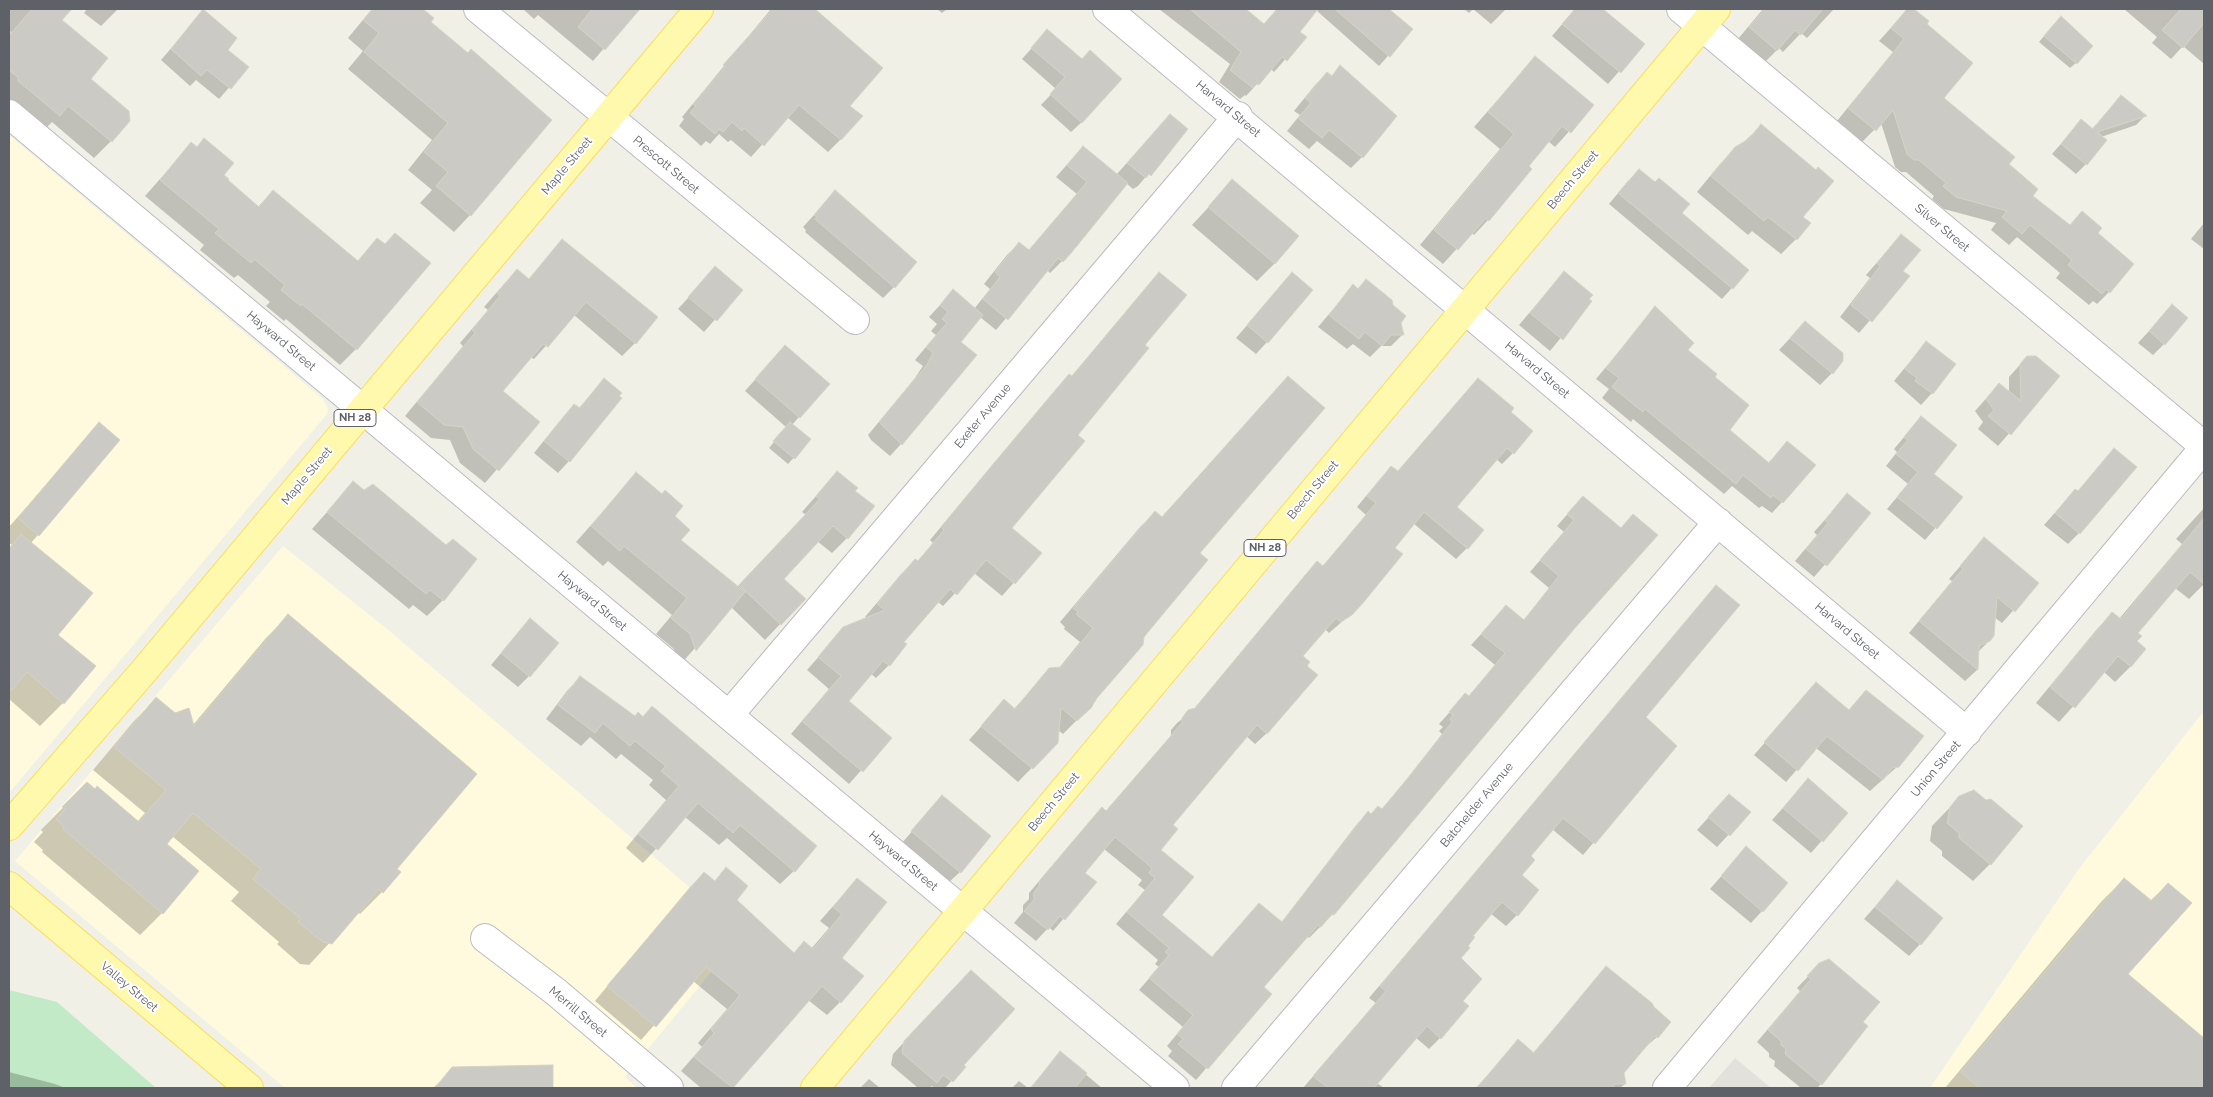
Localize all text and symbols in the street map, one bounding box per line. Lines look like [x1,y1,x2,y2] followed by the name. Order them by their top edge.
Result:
[1193,78,1263,140] street label: Harvard Street
[630,133,702,197] street label: Prescott Street
[539,134,595,198] street label: Maple Street
[1544,148,1602,212] street label: Beech Street
[1912,201,1972,255] street label: Silver Street
[244,308,318,374] street label: Hayward Street
[1502,339,1572,401] street label: Harvard Street
[952,381,1014,451] street label: Exeter Avenue
[334,409,376,426] road number: NH 28
[279,444,335,508] street label: Maple Street
[1284,458,1342,522] street label: Beech Street
[1244,540,1286,556] road number: NH 28
[555,568,629,634] street label: Hayward Street
[1812,600,1882,662] street label: Harvard Street
[1908,738,1964,800] street label: Union Street
[1437,760,1517,850] street label: Batchelder Avenue
[1025,770,1083,834] street label: Beech Street
[866,828,940,894] street label: Hayward Street
[97,959,161,1015] street label: Valley Street
[546,984,610,1040] street label: Merrill Street

